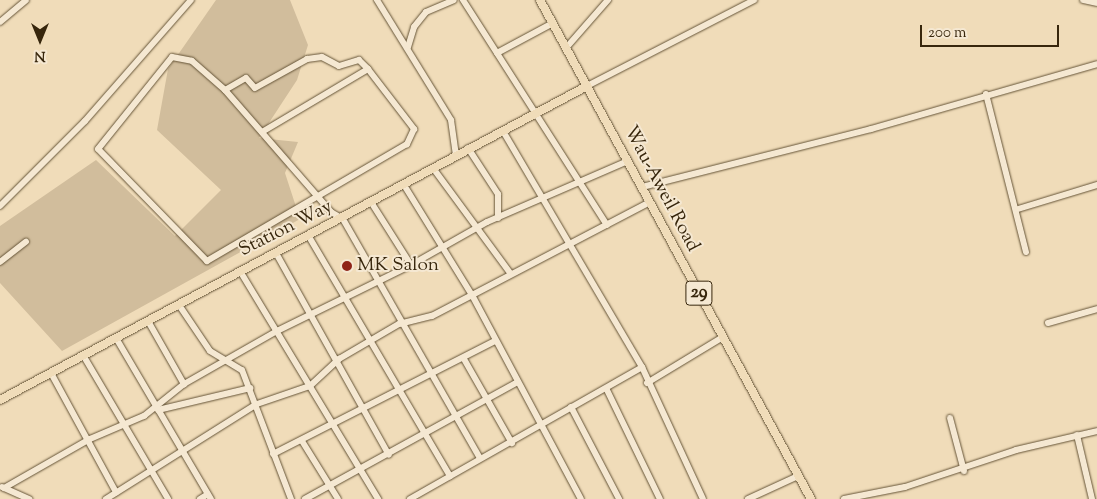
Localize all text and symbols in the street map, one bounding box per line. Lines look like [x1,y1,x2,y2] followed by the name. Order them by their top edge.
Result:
[15,15,65,65] north arrow
[922,15,1061,47] scale bar
[928,23,967,44] text: 200 m
[34,45,46,65] text: N
[618,122,704,256] street label: Wau-Aweil Road
[235,196,337,262] street label: Station Way
[357,255,439,277] place label: MK Salon
[341,260,353,272] marker: MK Salon
[685,278,713,308] road number: 29

